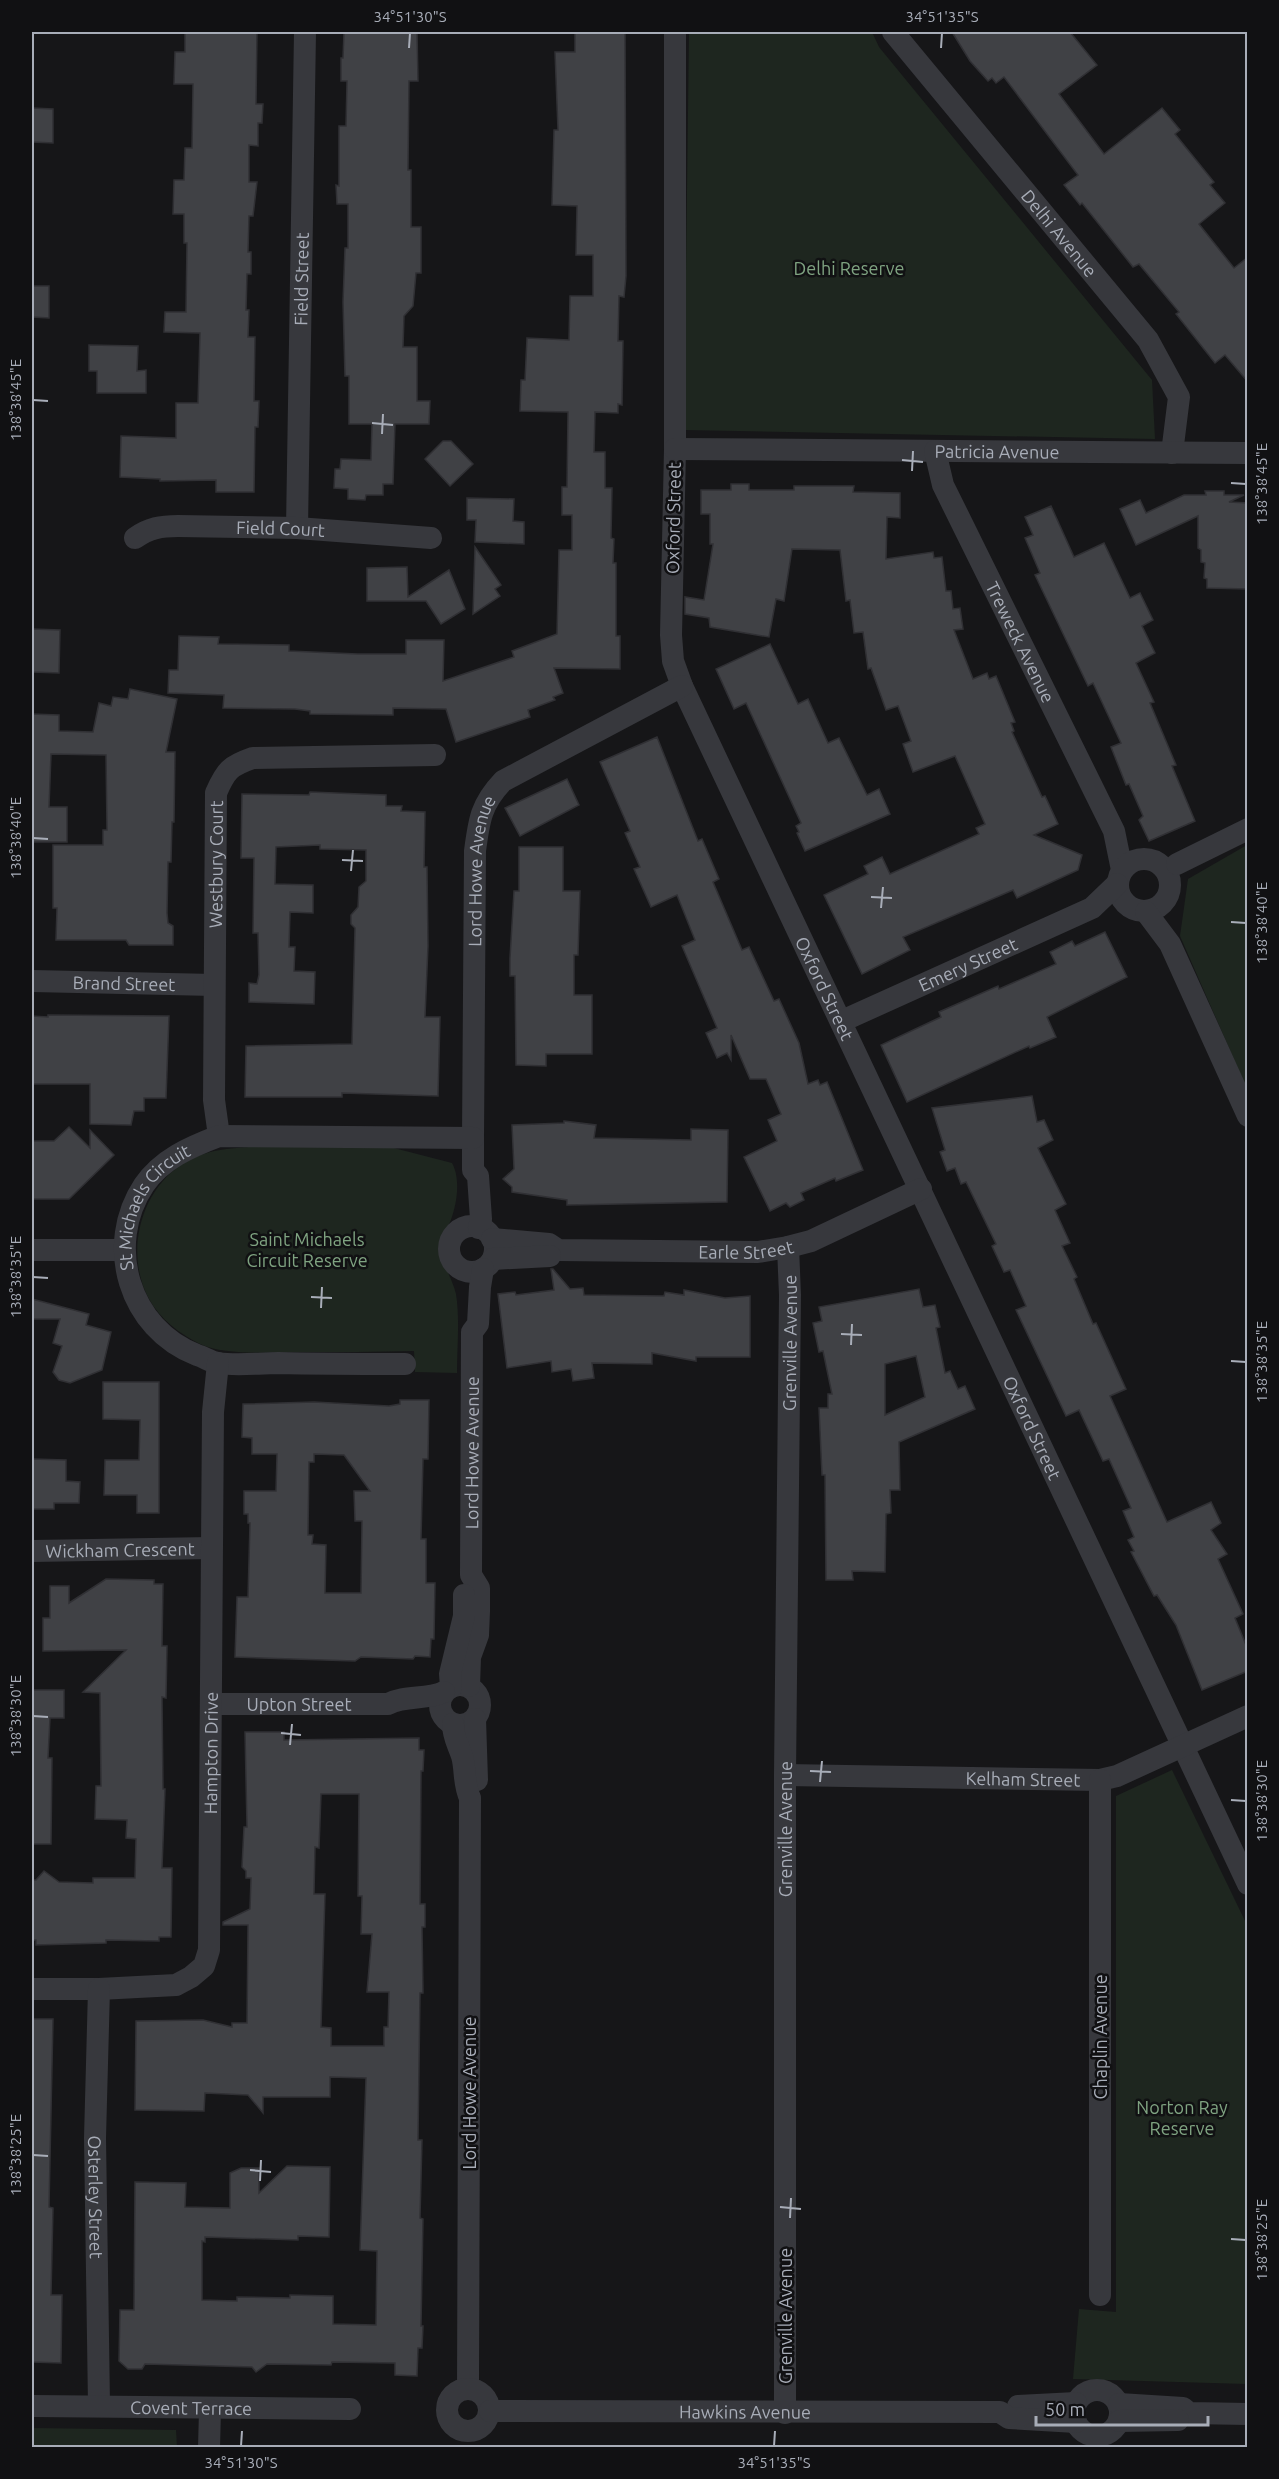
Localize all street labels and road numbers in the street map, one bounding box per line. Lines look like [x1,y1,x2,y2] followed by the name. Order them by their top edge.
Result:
[1018,186,1101,281] street label: Delhi Avenue
[290,232,312,326] street label: Field Street
[934,441,1060,462] street label: Patricia Avenue
[662,462,684,574] street label: Oxford Street
[236,517,326,540] street label: Field Court
[982,578,1059,706] street label: Treweck Avenue
[464,791,499,947] street label: Lord Howe Avenue
[205,800,226,928] street label: Westbury Court
[792,933,858,1043] street label: Oxford Street
[915,933,1020,995] street label: Emery Street
[72,972,176,994] street label: Brand Street
[115,1140,193,1272] street label: St Michaels Circuit
[698,1236,796,1262] street label: Earle Street
[779,1274,800,1411] street label: Grenville Avenue
[999,1373,1065,1483] street label: Oxford Street
[461,1376,482,1529] street label: Lord Howe Avenue
[45,1538,195,1561] street label: Wickham Crescent
[200,1692,221,1814] street label: Hampton Drive
[246,1694,352,1714] street label: Upton Street
[775,1761,795,1897] street label: Grenville Avenue
[965,1768,1081,1790] street label: Kelham Street
[1090,1974,1110,2100] street label: Chaplin Avenue
[459,2017,479,2169] street label: Lord Howe Avenue
[85,2135,107,2259] street label: Osterley Street
[775,2248,795,2384] street label: Grenville Avenue
[130,2397,252,2418] street label: Covent Terrace
[679,2401,811,2422] street label: Hawkins Avenue

